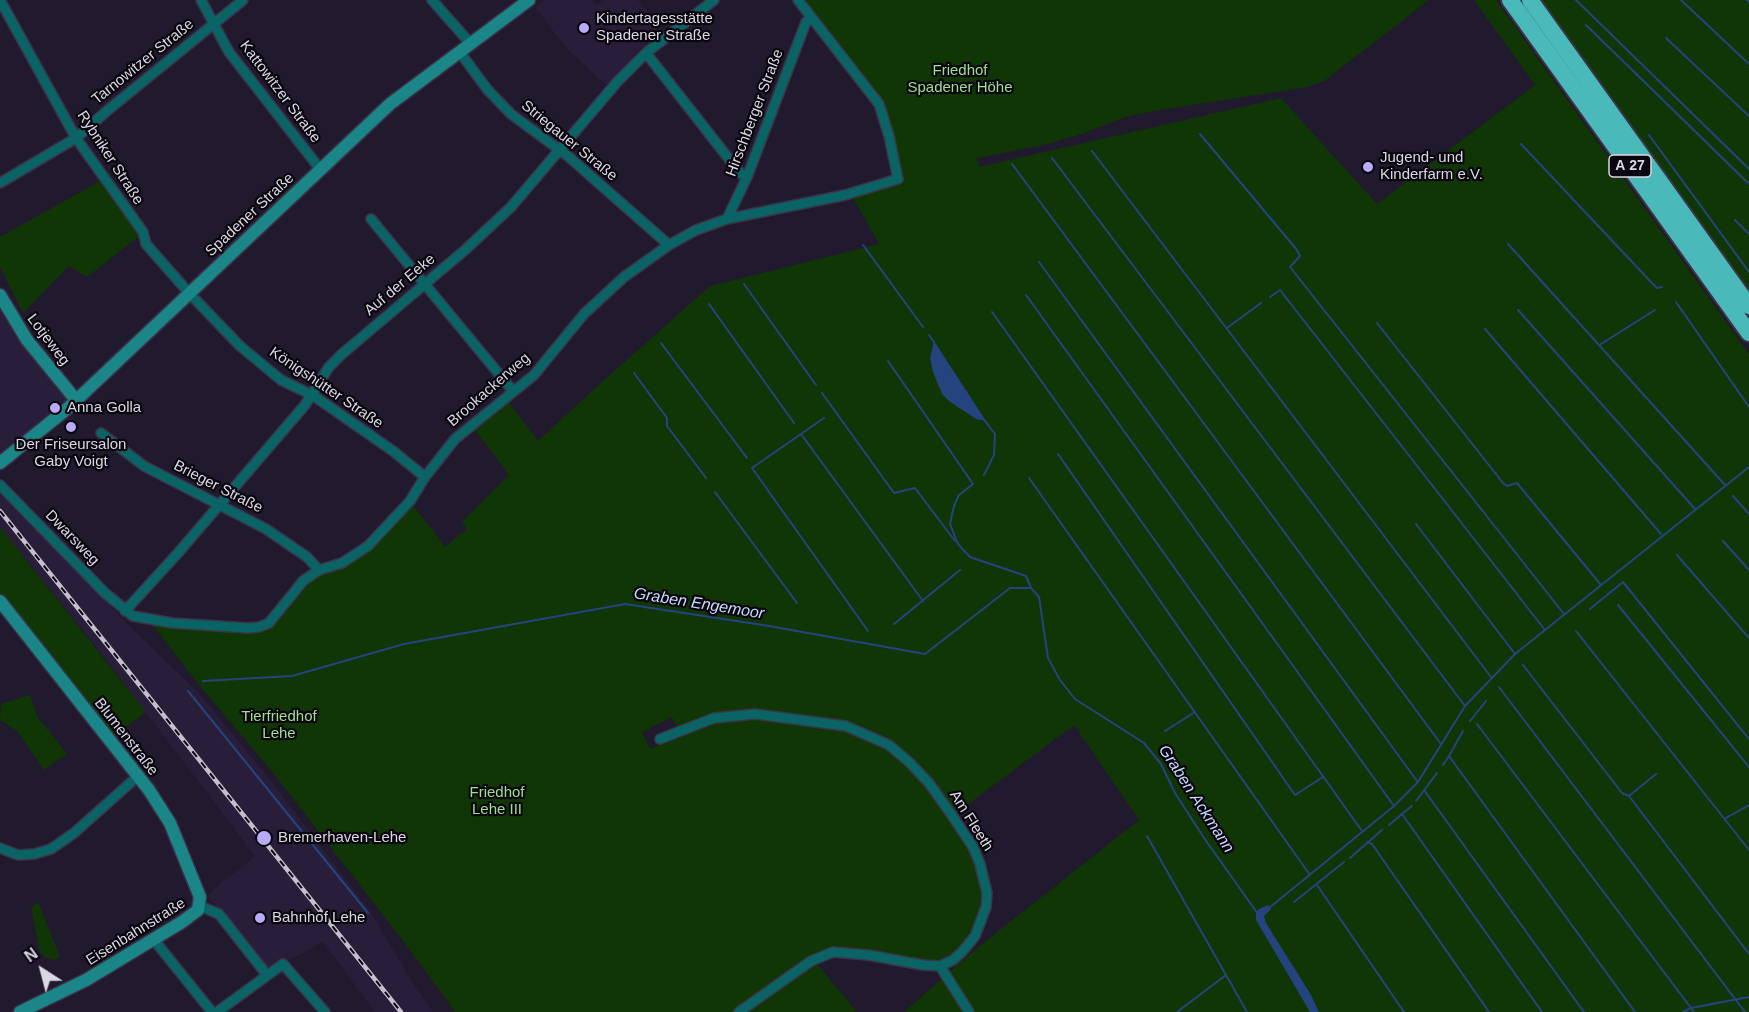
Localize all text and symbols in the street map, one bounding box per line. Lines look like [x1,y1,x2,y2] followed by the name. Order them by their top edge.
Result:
[596,10,713,45] place label: Kindertagesstätte Spadener Straße
[88,15,198,109] street label: Tarnowitzer Straße
[577,21,591,35] marker: Kindertagesstätte Spadener Straße
[236,37,324,147] street label: Kattowitzer Straße
[722,47,788,179] street label: Hirschberger Straße
[907,62,1013,97] park label: Friedhof Spadener Höhe
[517,97,621,185] street label: Striegauer Straße
[73,108,147,208] street label: Rybniker Straße
[1380,149,1483,184] place label: Jugend- und Kinderfarm e.V.
[1609,155,1651,177] road number: A 27
[1361,160,1375,174] marker: Jugend- und Kinderfarm e.V.
[202,169,298,261] street label: Spadener Straße
[361,250,439,320] street label: Auf der Eeke
[23,311,73,369] street label: Lotjeweg
[266,343,386,433] street label: Königshütter Straße
[444,349,534,431] street label: Brookackerweg
[67,399,141,417] place label: Anna Golla
[48,401,62,415] marker: Anna Golla
[64,420,78,434] marker: Der Friseursalon Gaby Voigt
[16,436,126,471] place label: Der Friseursalon Gaby Voigt
[170,457,266,517] street label: Brieger Straße
[41,507,103,569] street label: Dwarsweg
[632,584,766,624] water label: Graben Engemoor
[90,695,162,779] street label: Blumenstraße
[241,708,317,743] park label: Tierfriedhof Lehe
[1154,742,1238,856] water label: Graben Ackmann
[469,784,525,819] park label: Friedhof Lehe III
[945,787,997,855] street label: Am Fleeth
[255,829,273,847] marker: Bremerhaven-Lehe
[278,829,406,847] place label: Bremerhaven-Lehe
[83,894,189,970] street label: Eisenbahnstraße
[272,909,365,927] place label: Bahnhof Lehe
[253,911,267,925] marker: Bahnhof Lehe
[12,940,72,1000] north arrow
[21,945,41,965] text: N

